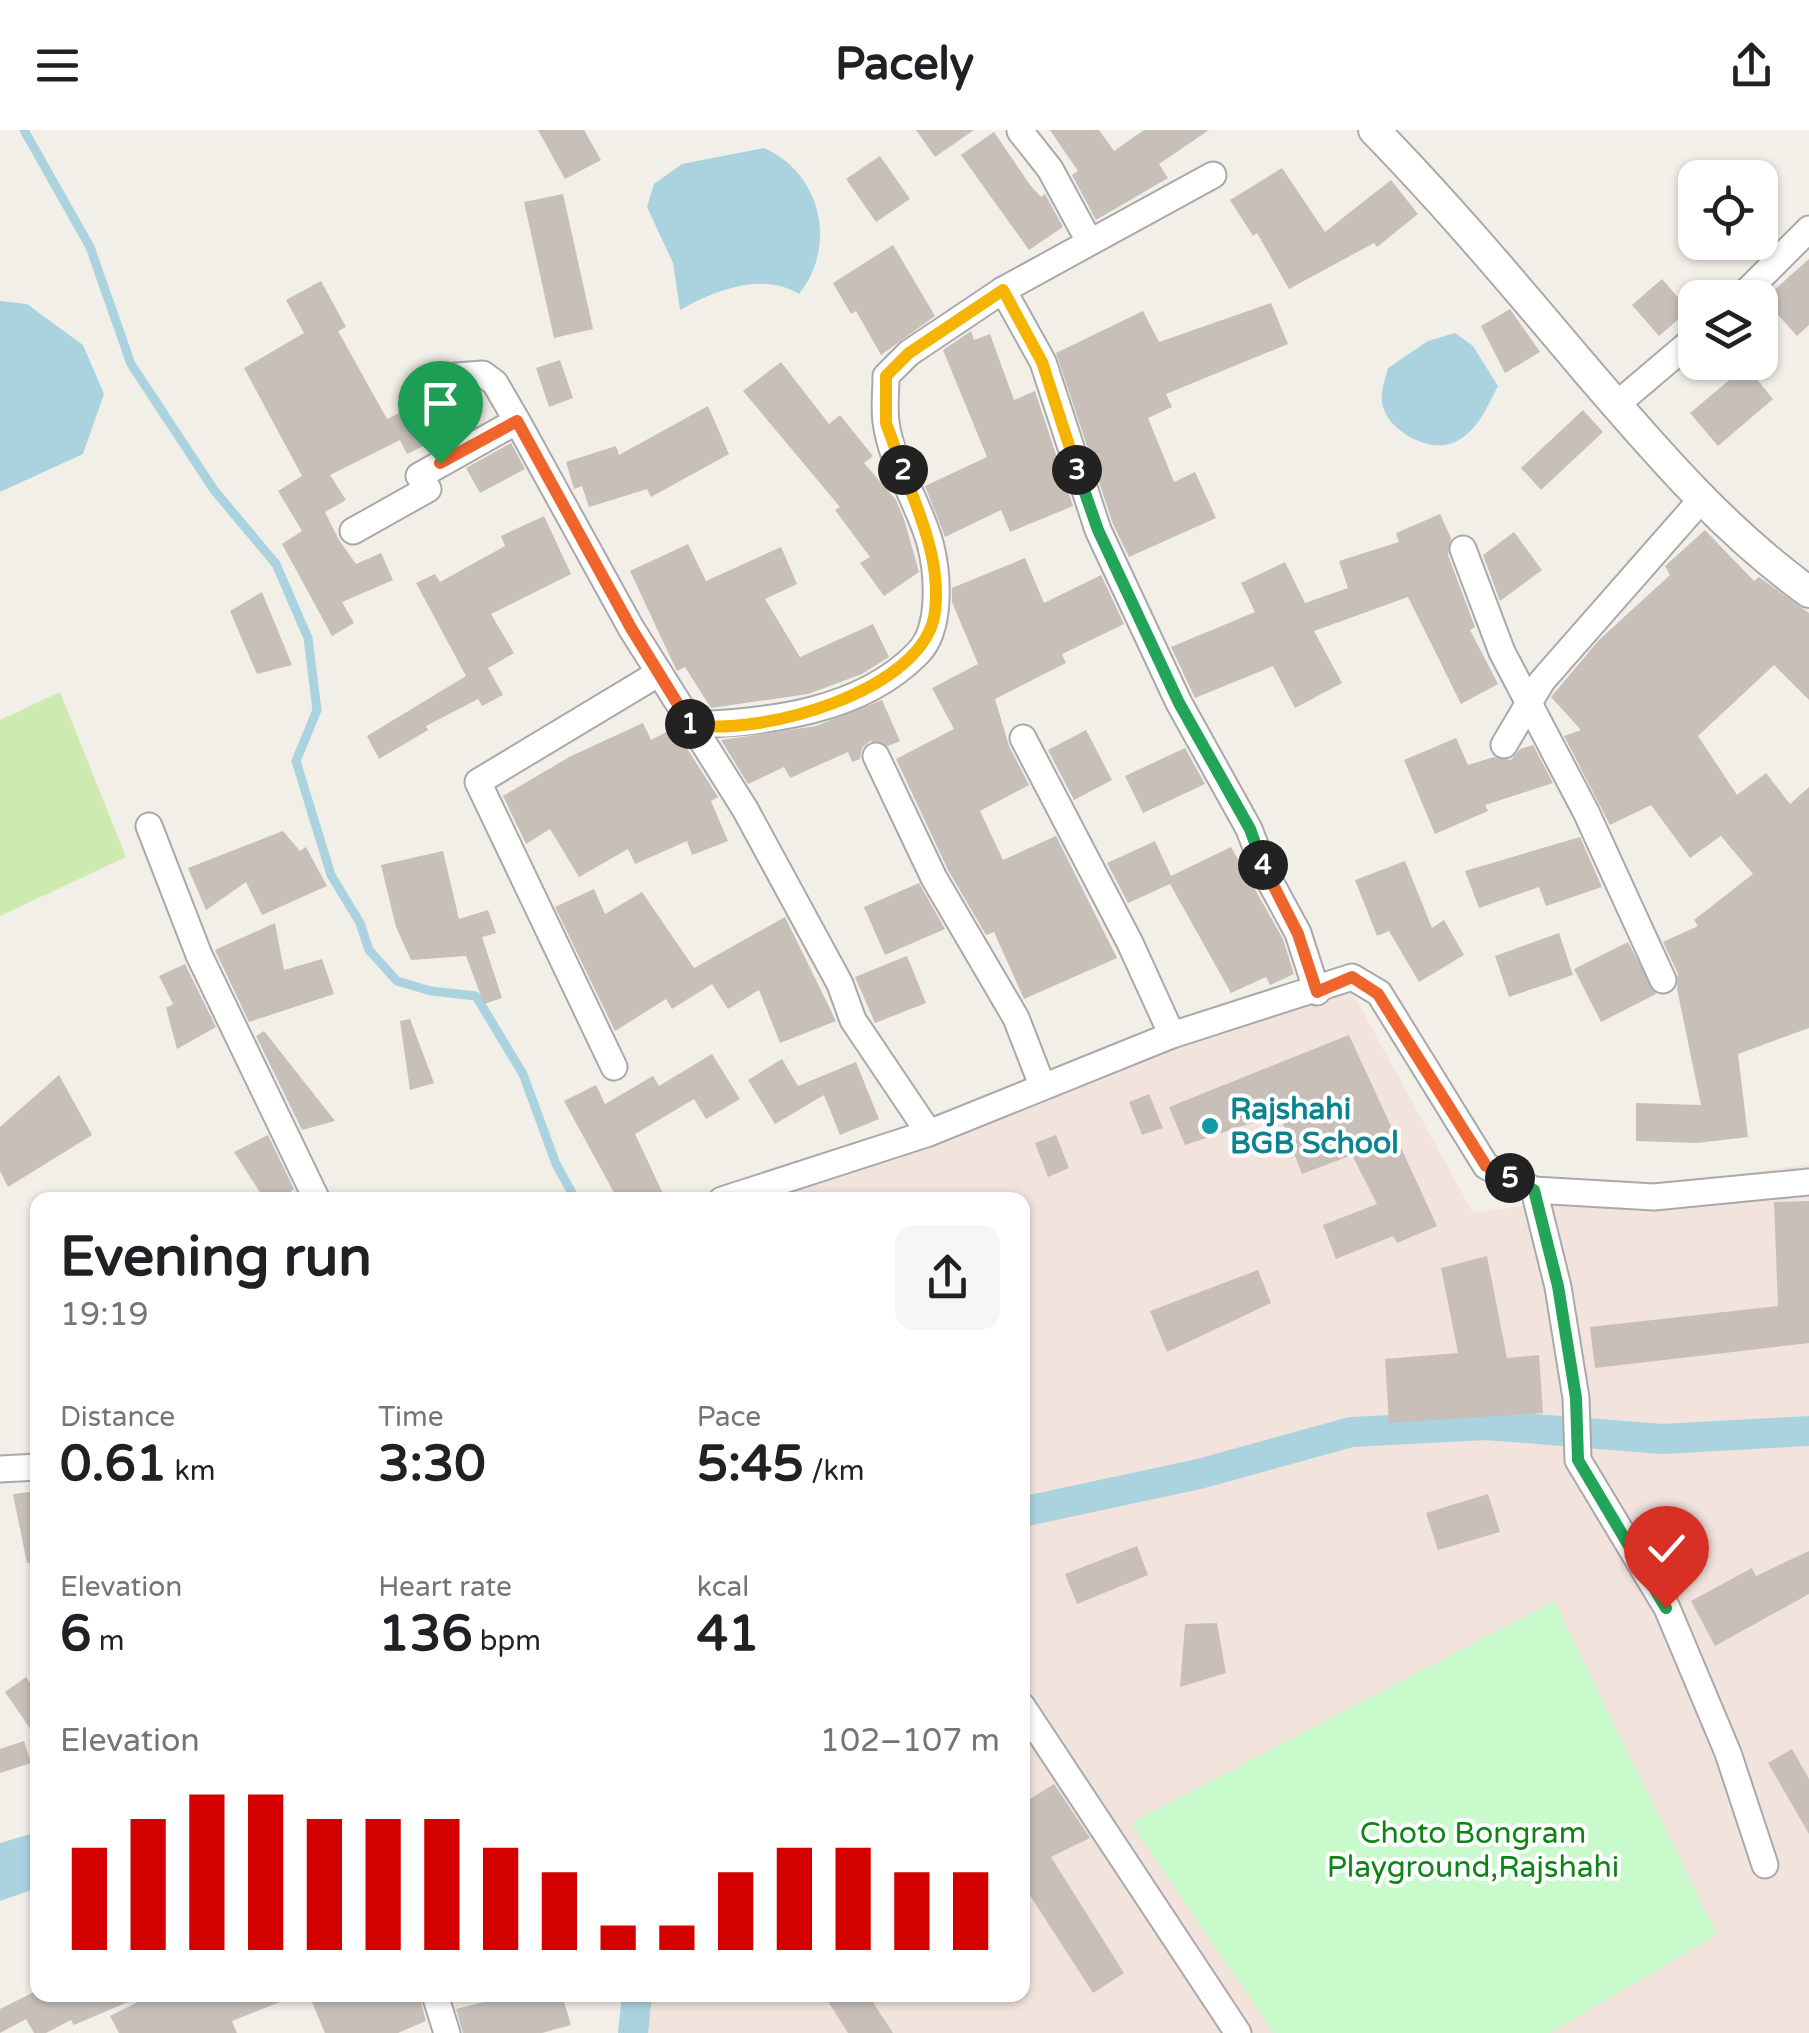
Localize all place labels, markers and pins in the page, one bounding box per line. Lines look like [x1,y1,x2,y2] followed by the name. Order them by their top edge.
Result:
[398,361,483,464] pin
[878,445,928,495] pin: 2
[1052,445,1102,495] pin: 3
[665,699,715,749] pin: 1
[1238,840,1288,890] pin: 4
[1230,1091,1399,1162] place label: Rajshahi BGB School
[1199,1115,1221,1137] marker: Rajshahi BGB School
[1485,1153,1535,1203] pin: 5
[1624,1506,1709,1609] pin

